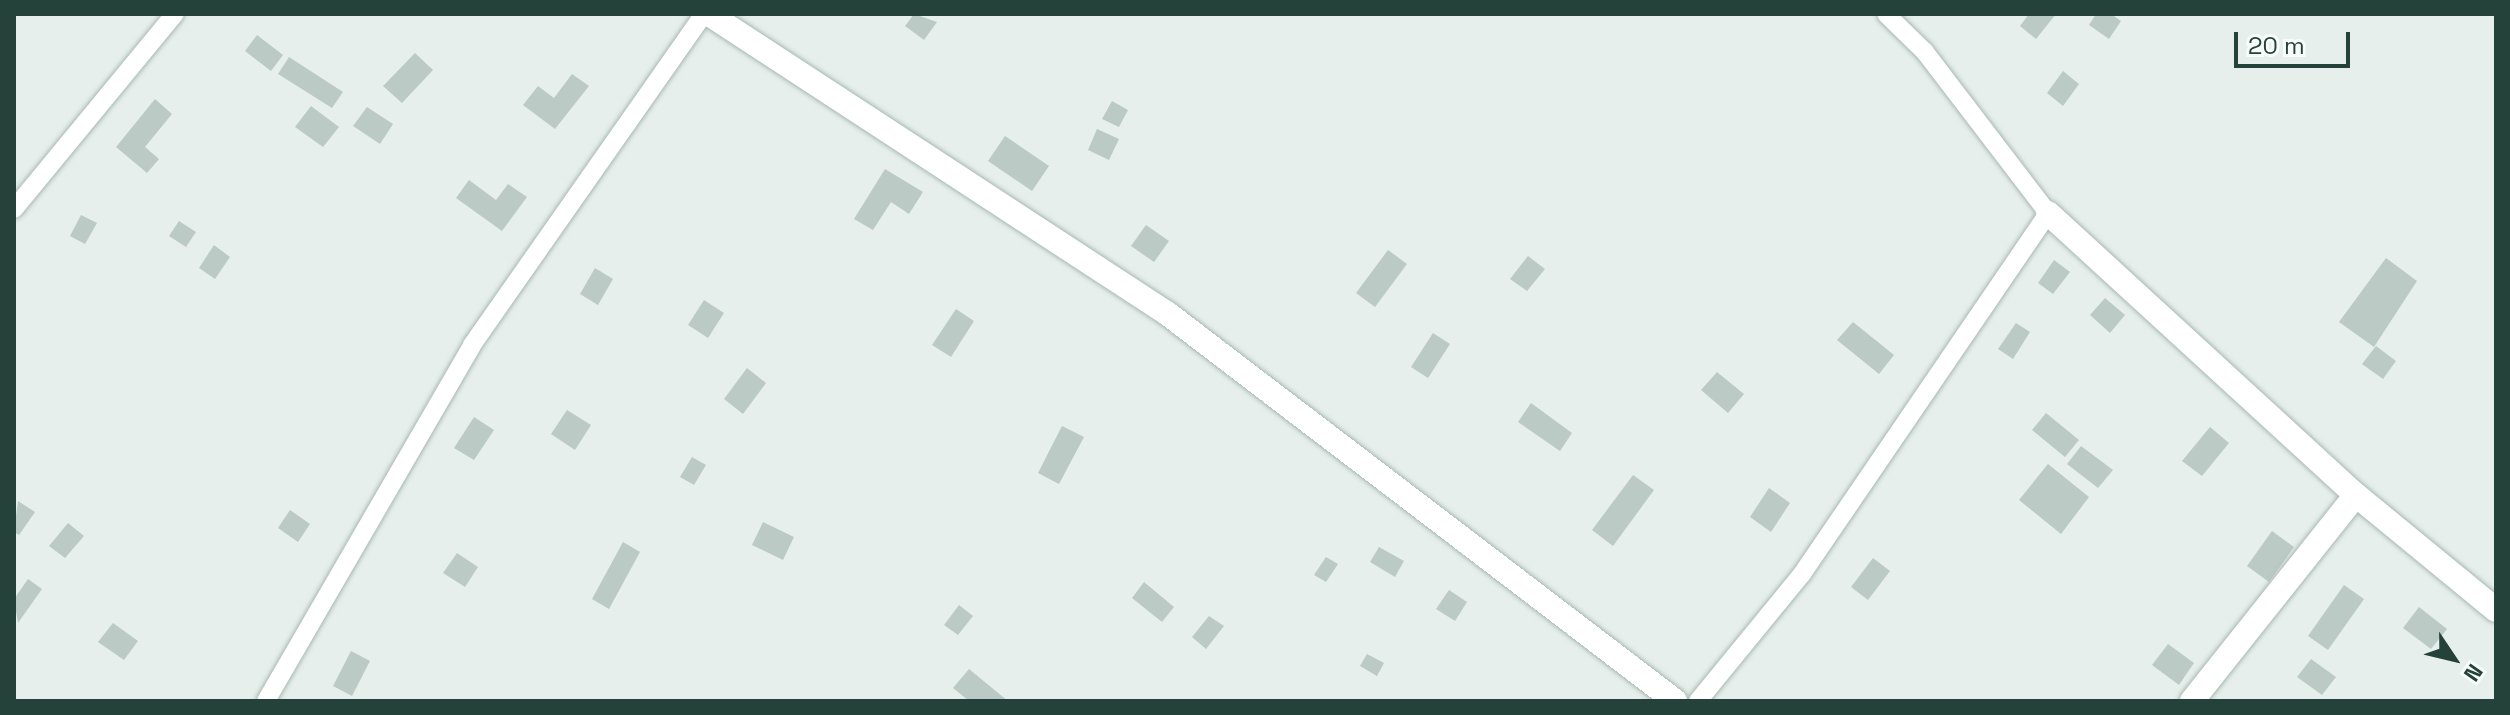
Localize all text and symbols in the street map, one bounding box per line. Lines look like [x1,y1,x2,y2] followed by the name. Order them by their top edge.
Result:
[2238,16,2354,66] scale bar
[2248,30,2305,61] text: 20 m
[2414,619,2494,699] north arrow
[2458,659,2489,687] text: N

